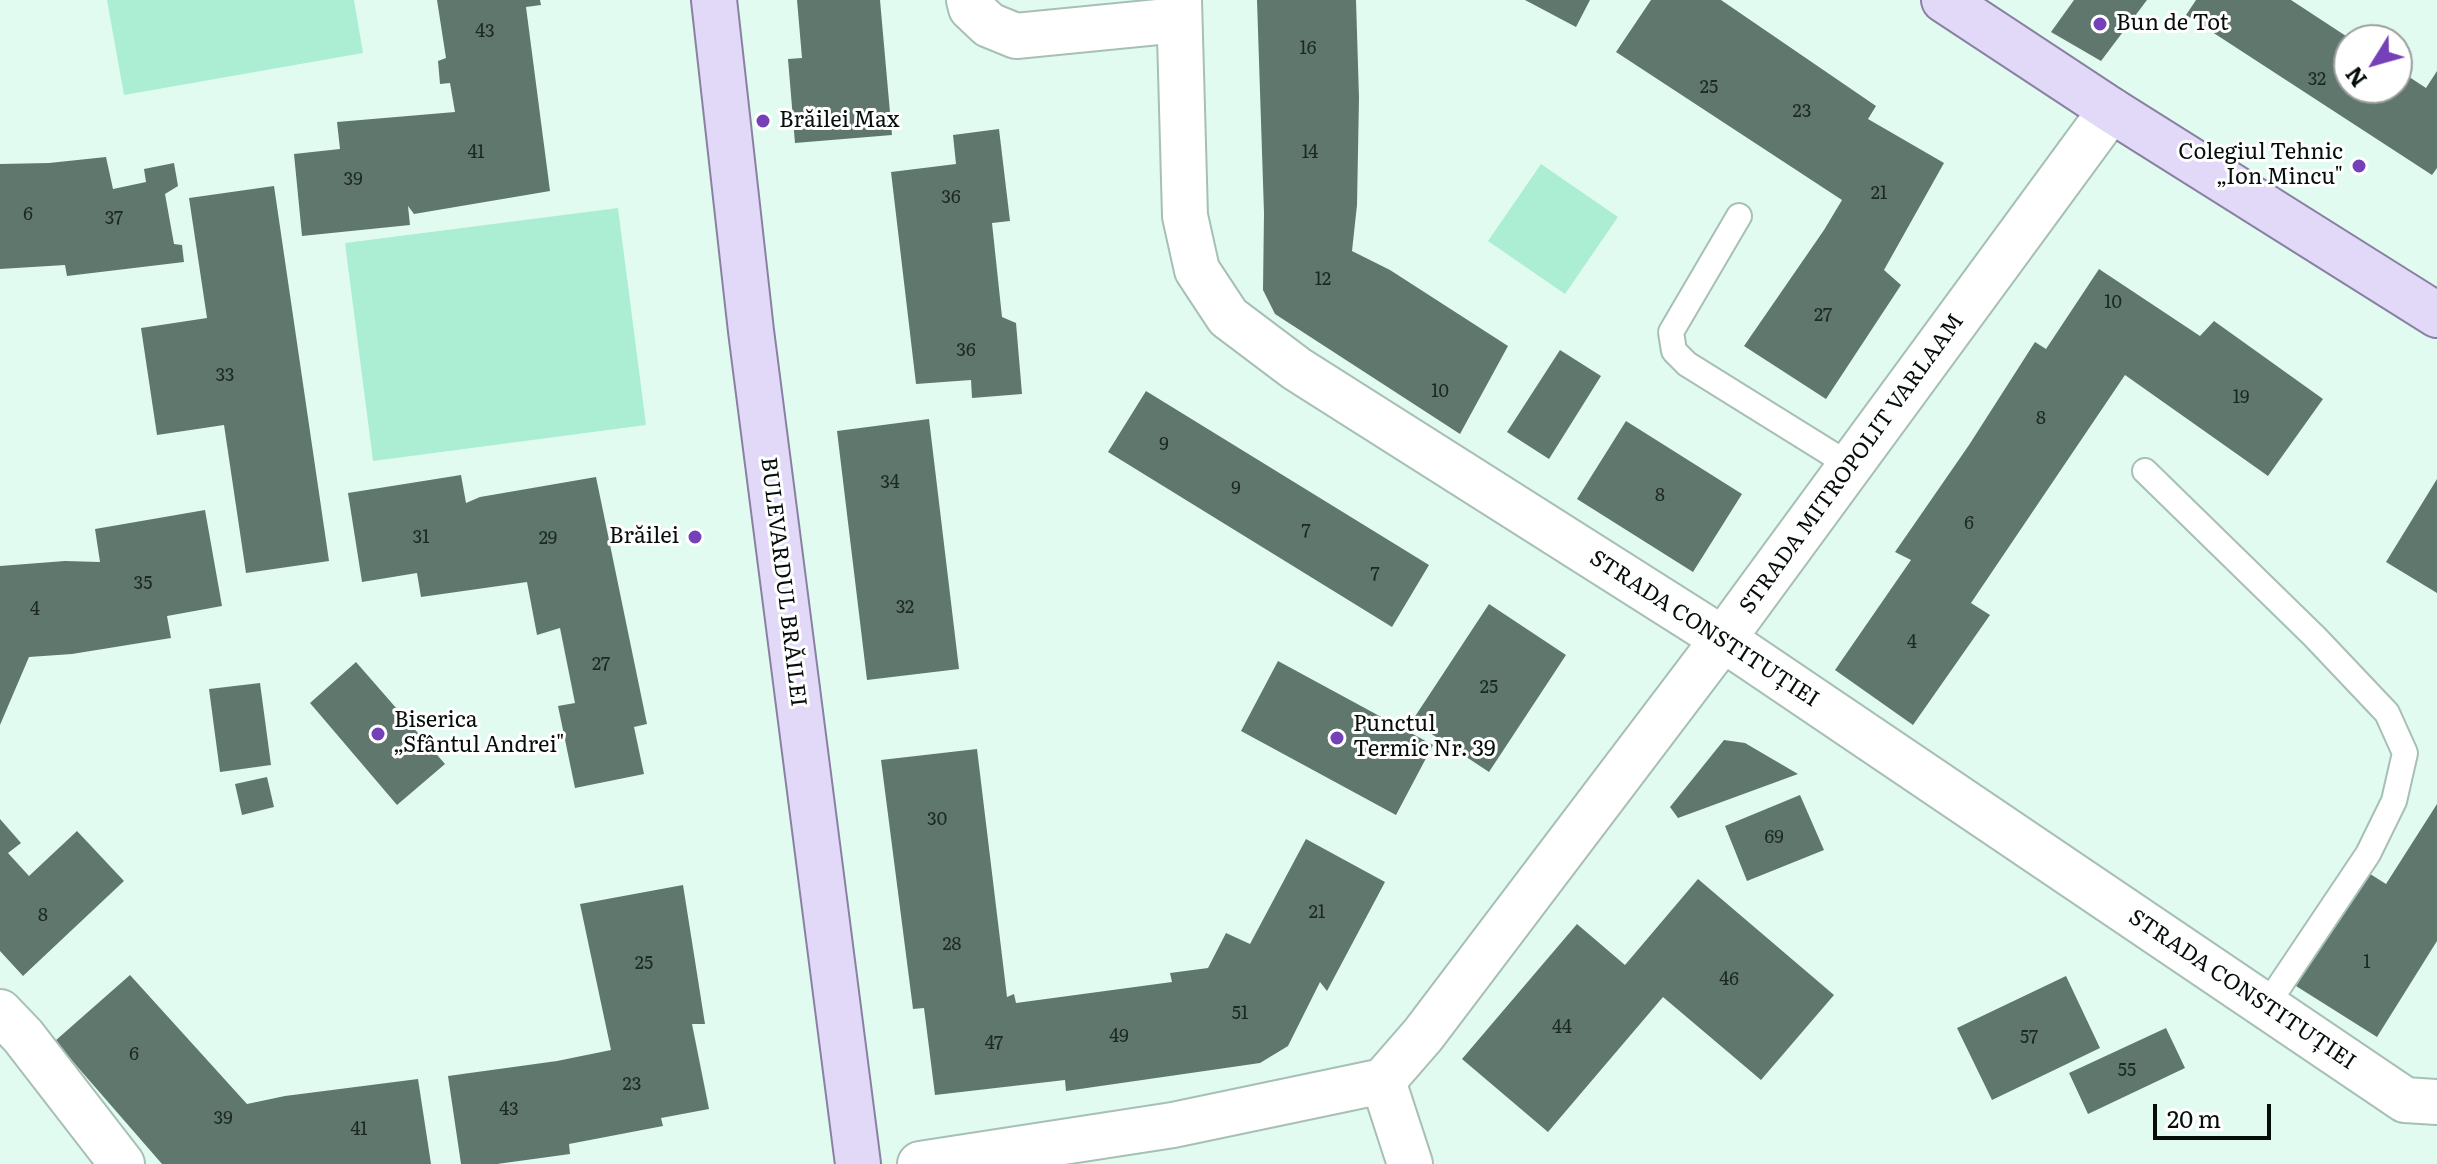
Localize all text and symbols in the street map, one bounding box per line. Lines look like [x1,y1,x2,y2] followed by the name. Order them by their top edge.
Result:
[2116,11,2229,37] place label: Bun de Tot
[2091,15,2109,33] marker: Bun de Tot
[475,21,495,43] house number: 43
[2333,24,2413,104] north arrow
[1300,38,1316,60] house number: 16
[2336,60,2374,95] text: N
[2308,69,2326,91] house number: 32
[1700,77,1718,99] house number: 25
[1793,101,1811,123] house number: 23
[779,108,899,134] place label: Brăilei Max
[754,112,772,130] marker: Brăilei Max
[2178,140,2343,192] place label: Colegiul Tehnic „Ion Mincu"
[467,142,485,164] house number: 41
[1302,142,1318,164] house number: 14
[2350,157,2368,175] marker: Colegiul Tehnic „Ion Mincu"
[343,169,363,191] house number: 39
[1871,183,1887,205] house number: 21
[941,187,961,209] house number: 36
[23,204,33,226] house number: 6
[105,208,123,230] house number: 37
[1315,269,1331,291] house number: 12
[2104,292,2122,314] house number: 10
[1814,305,1832,327] house number: 27
[1734,309,1970,619] street label: STRADA MITROPOLIT VARLAAM
[956,340,976,362] house number: 36
[216,365,234,387] house number: 33
[1431,381,1449,403] house number: 10
[2233,387,2249,409] house number: 19
[2036,408,2046,430] house number: 8
[1159,434,1169,456] house number: 9
[755,456,811,708] street label: BULEVARDUL BRĂILEI
[880,472,900,494] house number: 34
[1231,478,1241,500] house number: 9
[1655,485,1665,507] house number: 8
[1964,513,1974,535] house number: 6
[1301,521,1311,543] house number: 7
[609,524,679,550] place label: Brăilei
[412,527,430,549] house number: 31
[539,528,557,550] house number: 29
[686,528,704,546] marker: Brăilei
[1584,545,1824,713] street label: STRADA CONSTITUȚIEI
[1370,564,1380,586] house number: 7
[134,573,152,595] house number: 35
[896,597,914,619] house number: 32
[30,599,40,621] house number: 4
[1907,632,1917,654] house number: 4
[592,654,610,676] house number: 27
[1480,677,1498,699] house number: 25
[394,708,565,760] place label: Biserica „Sfântul Andrei"
[1353,712,1496,764] place label: Punctul Termic Nr. 39
[369,725,387,743] marker: Biserica „Sfântul Andrei"
[1328,729,1346,747] marker: Punctul Termic Nr. 39
[927,809,947,831] house number: 30
[1764,827,1784,849] house number: 69
[1309,902,1325,924] house number: 21
[2124,904,2360,1076] street label: STRADA CONSTITUȚIEI
[38,905,48,927] house number: 8
[942,934,962,956] house number: 28
[2363,952,2371,974] house number: 1
[635,953,653,975] house number: 25
[1719,969,1739,991] house number: 46
[1232,1003,1248,1025] house number: 51
[1552,1017,1572,1039] house number: 44
[1109,1026,1129,1048] house number: 49
[2020,1027,2038,1049] house number: 57
[985,1033,1003,1055] house number: 47
[129,1044,139,1066] house number: 6
[2118,1060,2136,1082] house number: 55
[623,1074,641,1096] house number: 23
[2157,1088,2275,1138] scale bar
[499,1099,519,1121] house number: 43
[2167,1100,2221,1135] text: 20 m
[213,1108,233,1130] house number: 39
[350,1119,368,1141] house number: 41

